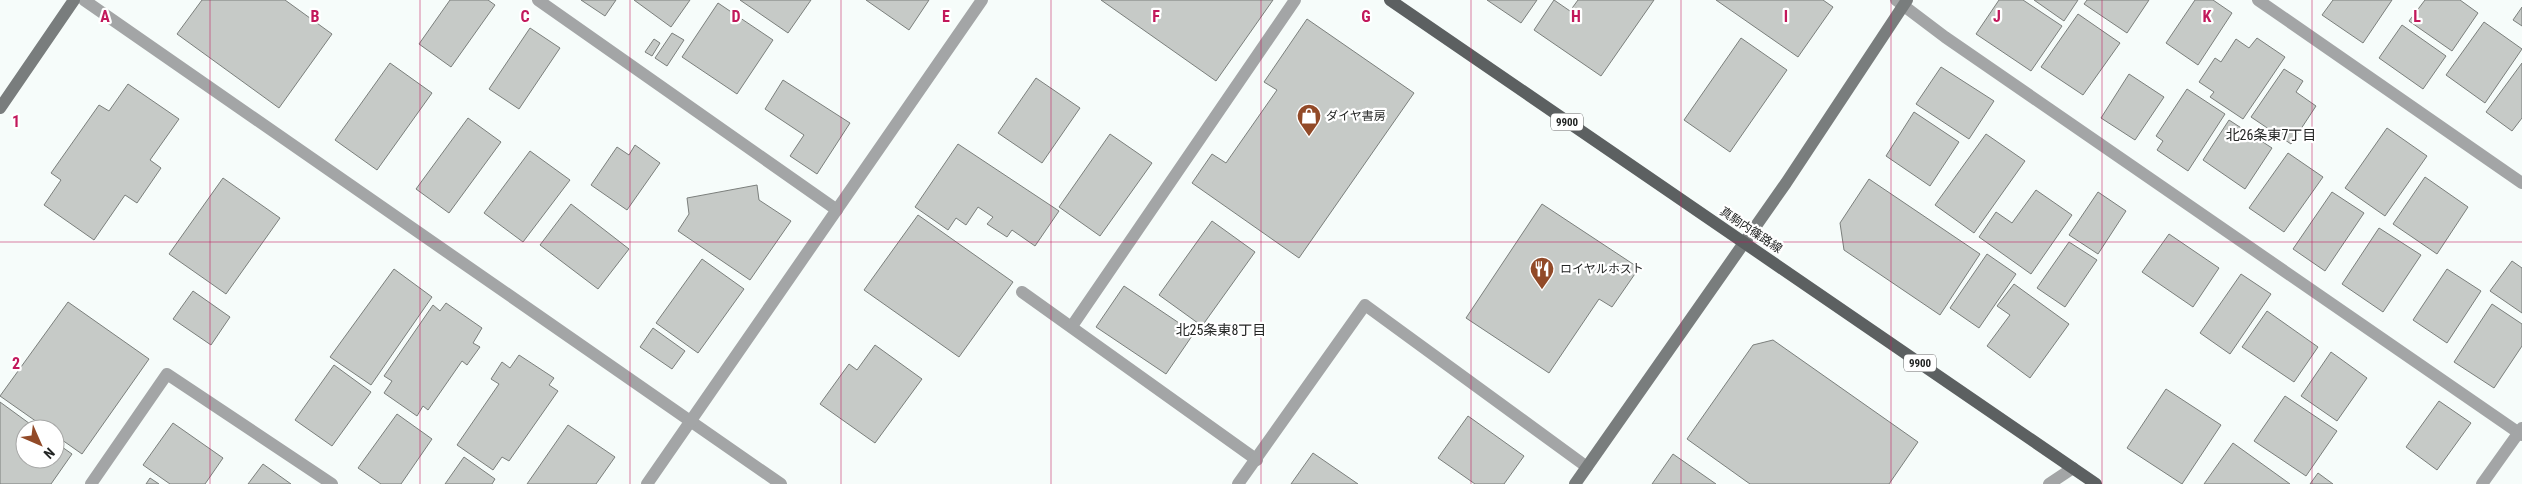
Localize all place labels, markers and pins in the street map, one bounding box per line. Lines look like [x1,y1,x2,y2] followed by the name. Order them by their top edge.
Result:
[1296,103,1322,137] shop icon: ダイヤ書房
[1326,109,1386,123] place label: ダイヤ書房
[1529,256,1555,290] restaurant icon: ロイヤルホスト
[1560,262,1644,276] place label: ロイヤルホスト

